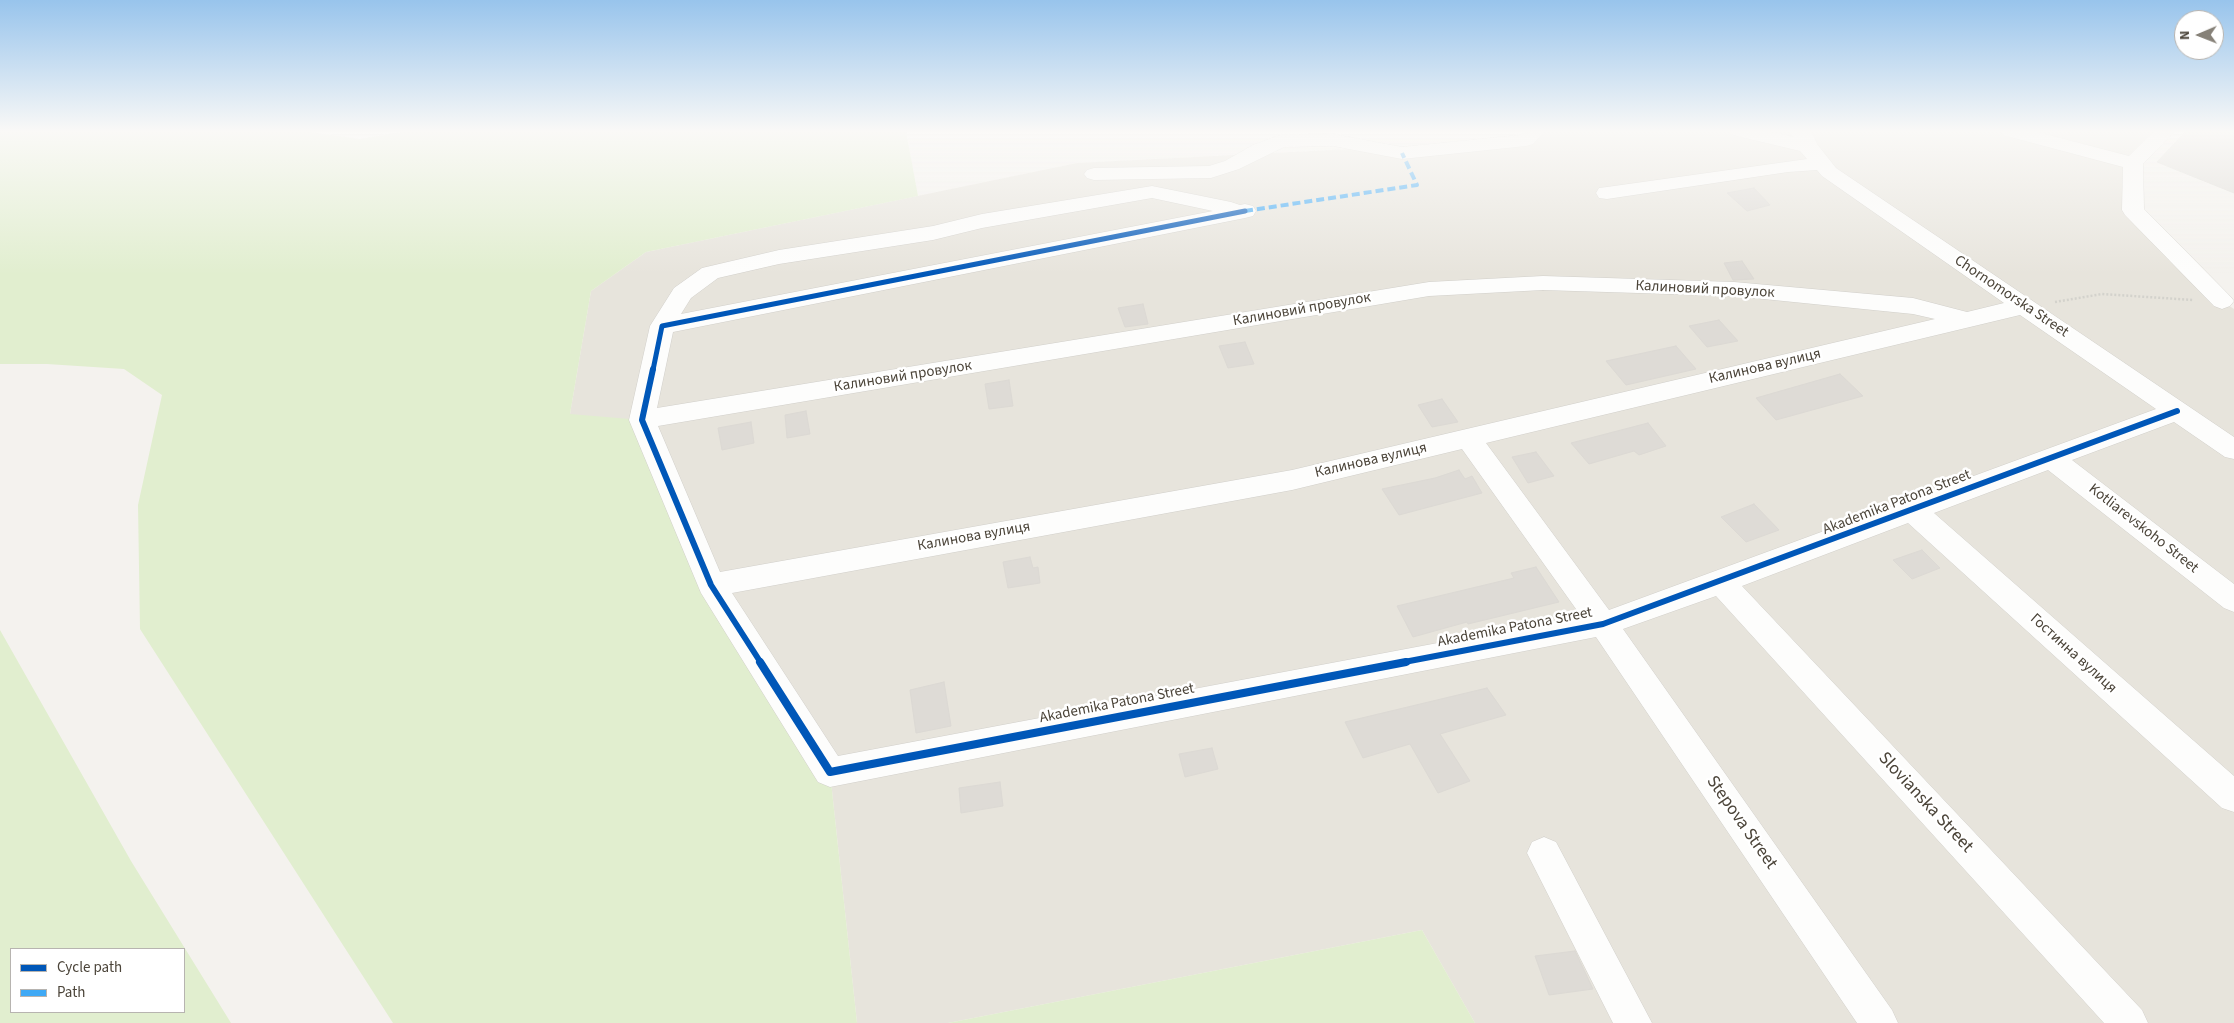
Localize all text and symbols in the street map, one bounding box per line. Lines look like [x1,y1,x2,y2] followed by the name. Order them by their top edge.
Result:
[2174,10,2224,60] north arrow
[2175,30,2195,40] text: N
[1951,252,2071,342] street label: Chornomorska Street
[1635,277,1775,303] street label: Калиновий провулок
[1232,289,1372,331] street label: Калиновий провулок
[1707,345,1823,389] street label: Калинова вулиця
[833,357,973,397] street label: Калиновий провулок
[1313,439,1429,483] street label: Калинова вулиця
[1820,466,1974,540] street label: Akademika Patona Street
[2084,480,2202,578] street label: Kotliarevskoho Street
[916,518,1032,556] street label: Калинова вулиця
[1436,604,1594,652] street label: Akademika Patona Street
[2026,610,2120,698] street label: Гостинна вулиця
[1038,680,1196,728] street label: Akademika Patona Street
[1873,748,1977,858] street label: Slovianska Street
[1701,772,1781,874] street label: Stepova Street
[10,948,185,1013] legend
[57,957,122,978] text: Cycle path
[57,982,85,1003] text: Path

